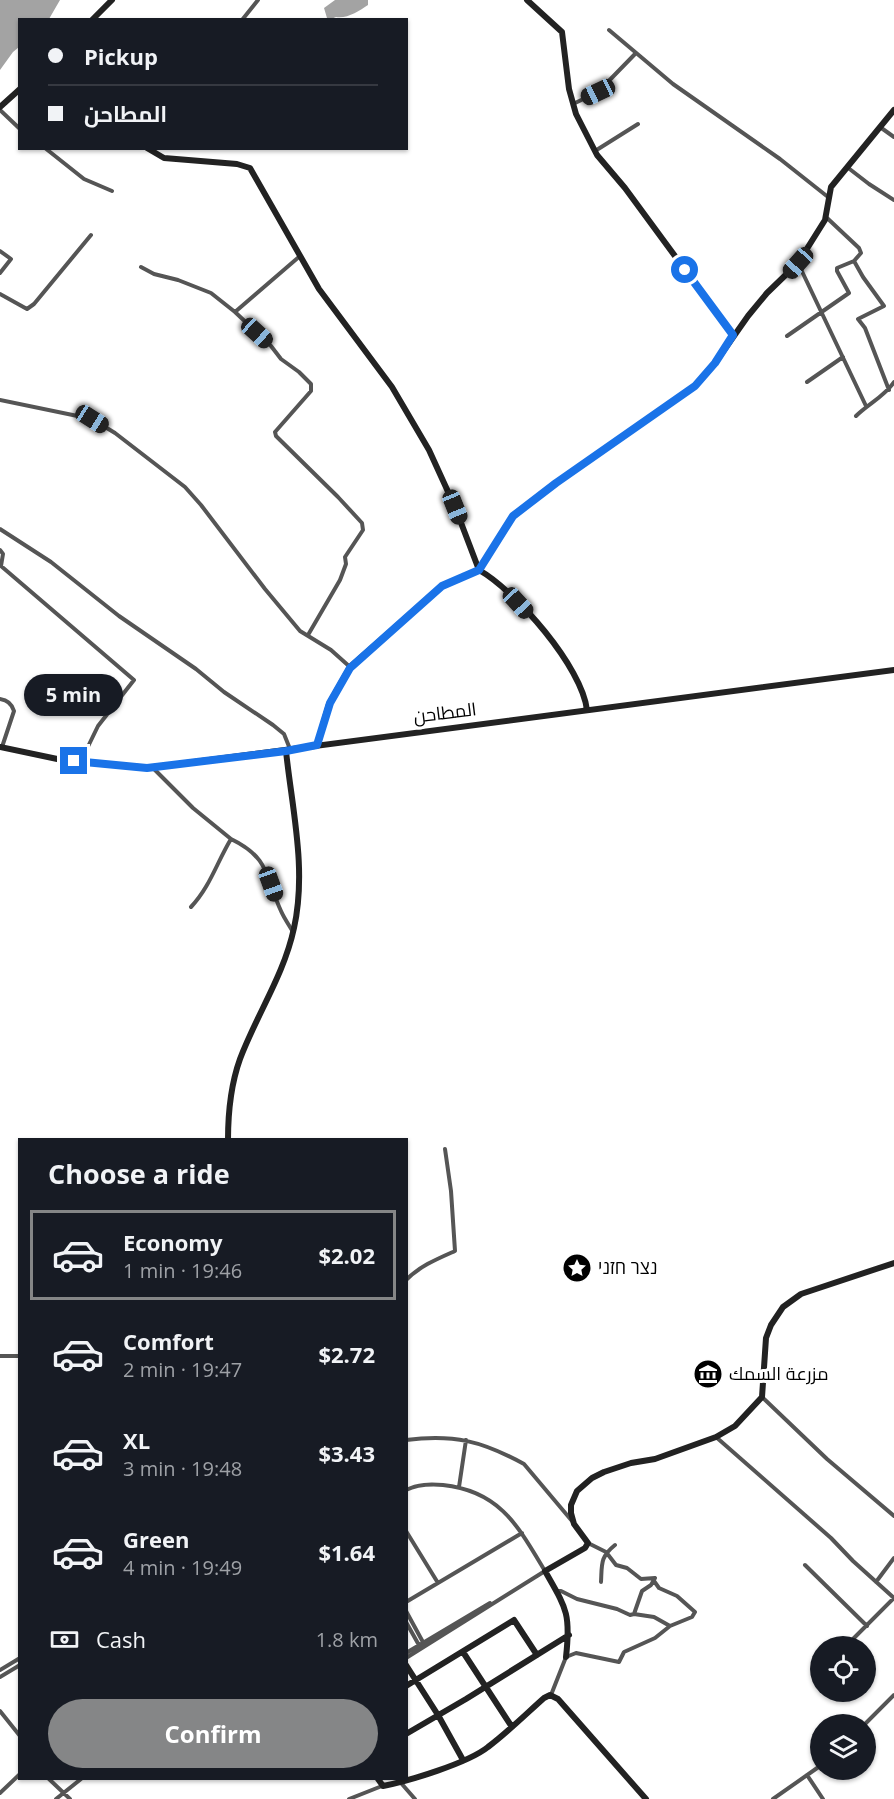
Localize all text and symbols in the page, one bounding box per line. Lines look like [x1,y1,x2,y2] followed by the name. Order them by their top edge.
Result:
[84,41,158,71] text: Pickup
[578,76,618,108] car
[84,98,167,128] text: المطاحن
[779,244,817,282] car
[671,256,698,283] route start
[238,314,276,352] car
[72,402,112,436] car
[440,487,470,527] car
[499,584,537,622] car
[25,674,124,716] callout: 5 min
[46,681,101,708] text: 5 min
[412,696,478,728] street label: المطاحن
[60,747,87,774] route end
[256,864,286,904] car
[48,1155,230,1192] text: Choose a ride
[123,1227,222,1257] text: Economy
[51,1228,105,1282] icon: car
[318,1240,375,1270] text: $2.02
[561,1252,593,1284] place icon: נצר חזני
[598,1255,658,1279] place label: נצר חזני
[123,1257,242,1284] text: 1 min · 19:46
[123,1326,214,1356] text: Comfort
[51,1327,105,1381] icon: car
[318,1339,375,1369] text: $2.72
[123,1356,242,1383] text: 2 min · 19:47
[692,1358,724,1390] museum icon: مزرعة السمك
[729,1361,829,1385] place label: مزرعة السمك
[123,1425,150,1455] text: XL
[51,1426,105,1480] icon: car
[318,1438,375,1468] text: $3.43
[123,1455,242,1482] text: 3 min · 19:48
[123,1524,189,1554] text: Green
[51,1525,105,1579] icon: car
[318,1537,375,1567] text: $1.64
[123,1554,242,1581] text: 4 min · 19:49
[48,1623,81,1656] icon: cash
[96,1624,146,1654] text: Cash
[316,1626,378,1653] text: 1.8 km
[810,1636,876,1780] map controls
[810,1636,876,1702] button: locate
[48,1699,378,1768] button: Confirm
[810,1714,876,1780] button: layers

